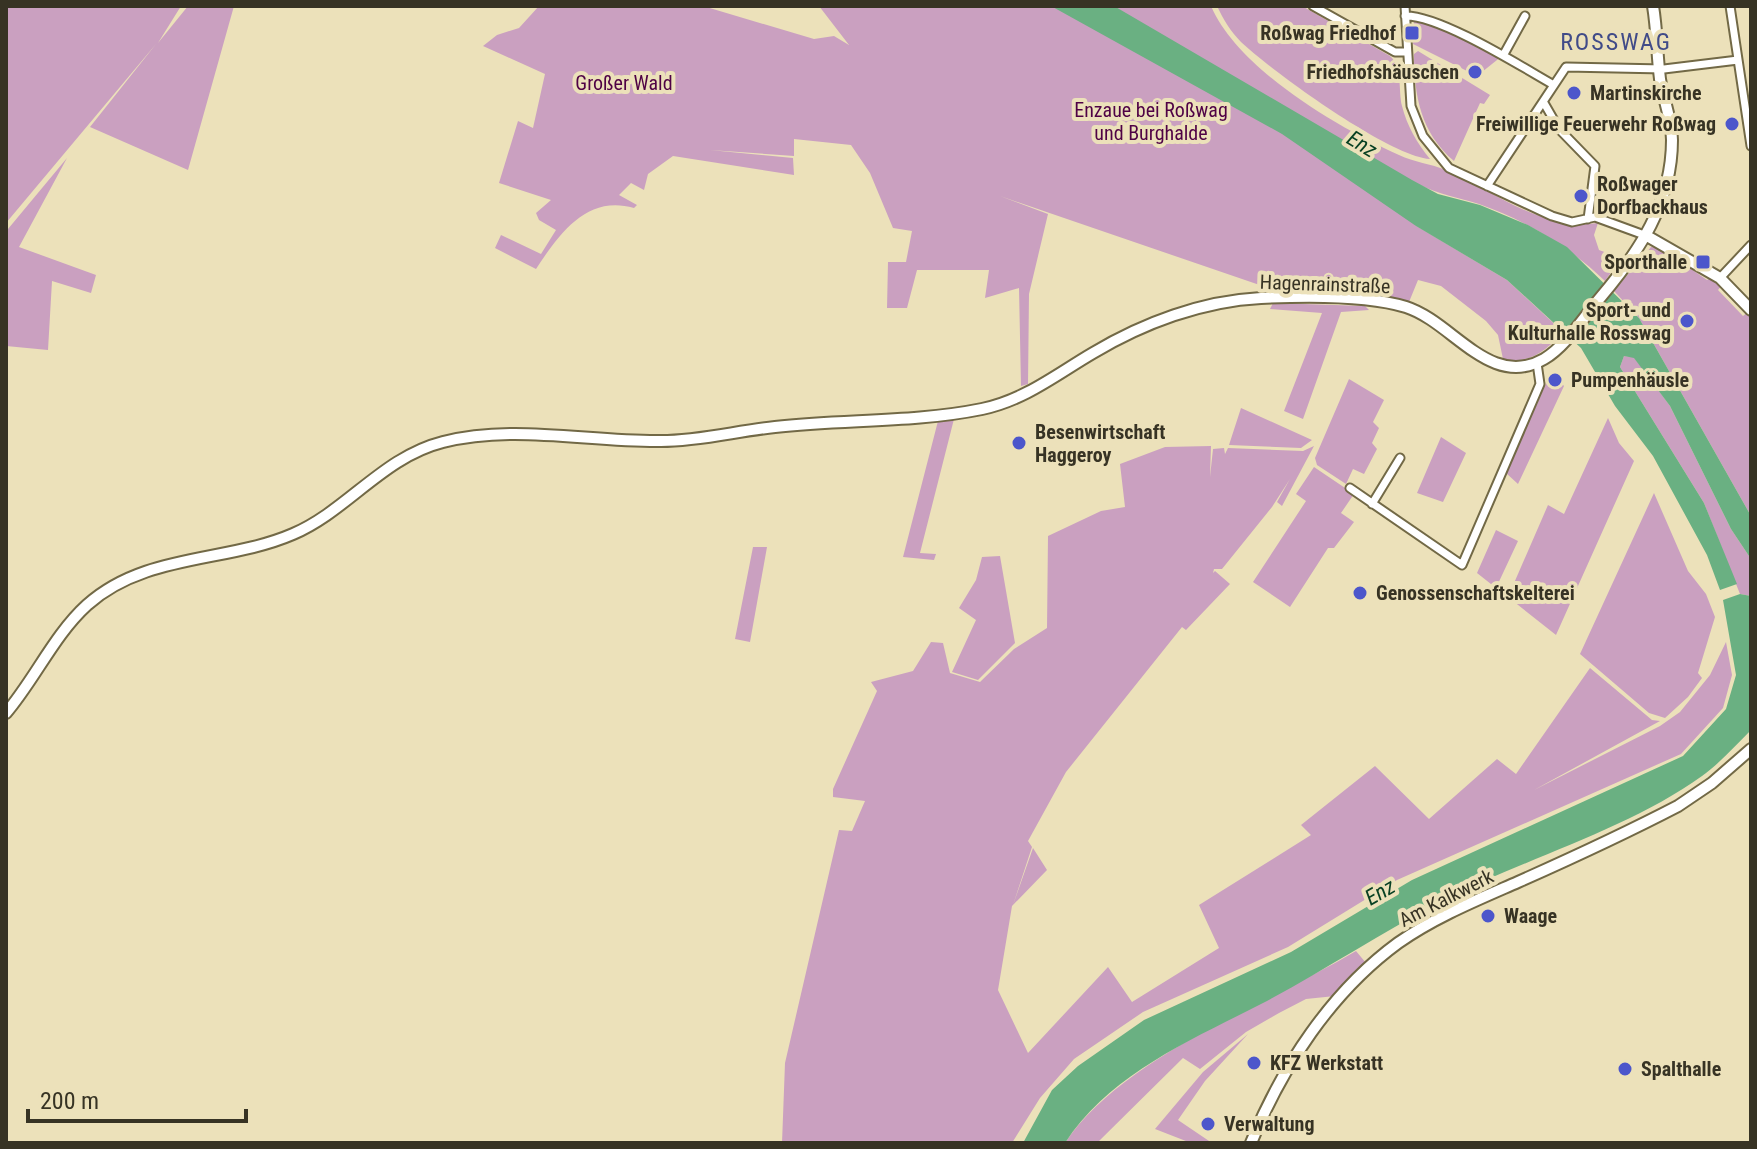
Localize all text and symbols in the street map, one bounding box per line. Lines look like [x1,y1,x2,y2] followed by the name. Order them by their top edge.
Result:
[1260,21,1396,45] place label: Roßwag Friedhof
[1403,24,1421,42] marker: Roßwag Friedhof
[1560,28,1672,56] district label: ROSSWAG
[1307,60,1459,84] place label: Friedhofshäuschen
[1466,63,1484,81] marker: Friedhofshäuschen
[575,71,673,95] park label: Großer Wald
[1590,81,1701,105] place label: Martinskirche
[1565,84,1583,102] marker: Martinskirche
[1074,98,1228,145] park label: Enzaue bei Roßwag und Burghalde
[1476,112,1716,136] place label: Freiwillige Feuerwehr Roßwag
[1723,115,1741,133] marker: Freiwillige Feuerwehr Roßwag
[1343,125,1382,163] water label: Enz
[1597,172,1708,219] place label: Roßwager Dorfbackhaus
[1572,187,1590,205] marker: Roßwager Dorfbackhaus
[1604,250,1687,274] place label: Sporthalle
[1694,253,1712,271] marker: Sporthalle
[1259,270,1391,298] street label: Hagenrainstraße
[1508,298,1671,345] place label: Sport- und Kulturhalle Rosswag
[1678,312,1696,330] marker: Sport- und Kulturhalle Rosswag
[1571,368,1689,392] place label: Pumpenhäusle
[1546,371,1564,389] marker: Pumpenhäusle
[1035,420,1165,467] place label: Besenwirtschaft Haggeroy
[1010,434,1028,452] marker: Besenwirtschaft Haggeroy
[1376,581,1575,605] place label: Genossenschaftskelterei
[1351,584,1369,602] marker: Genossenschaftskelterei
[1395,864,1497,932] street label: Am Kalkwerk
[1361,873,1400,910] water label: Enz
[1504,904,1557,928] place label: Waage
[1479,907,1497,925] marker: Waage
[1270,1051,1383,1075] place label: KFZ Werkstatt
[1245,1054,1263,1072] marker: KFZ Werkstatt
[1641,1057,1721,1081] place label: Spalthalle
[1616,1060,1634,1078] marker: Spalthalle
[28,1073,246,1123] scale bar
[40,1087,99,1115] text: 200 m
[1224,1112,1315,1136] place label: Verwaltung
[1199,1115,1217,1133] marker: Verwaltung

